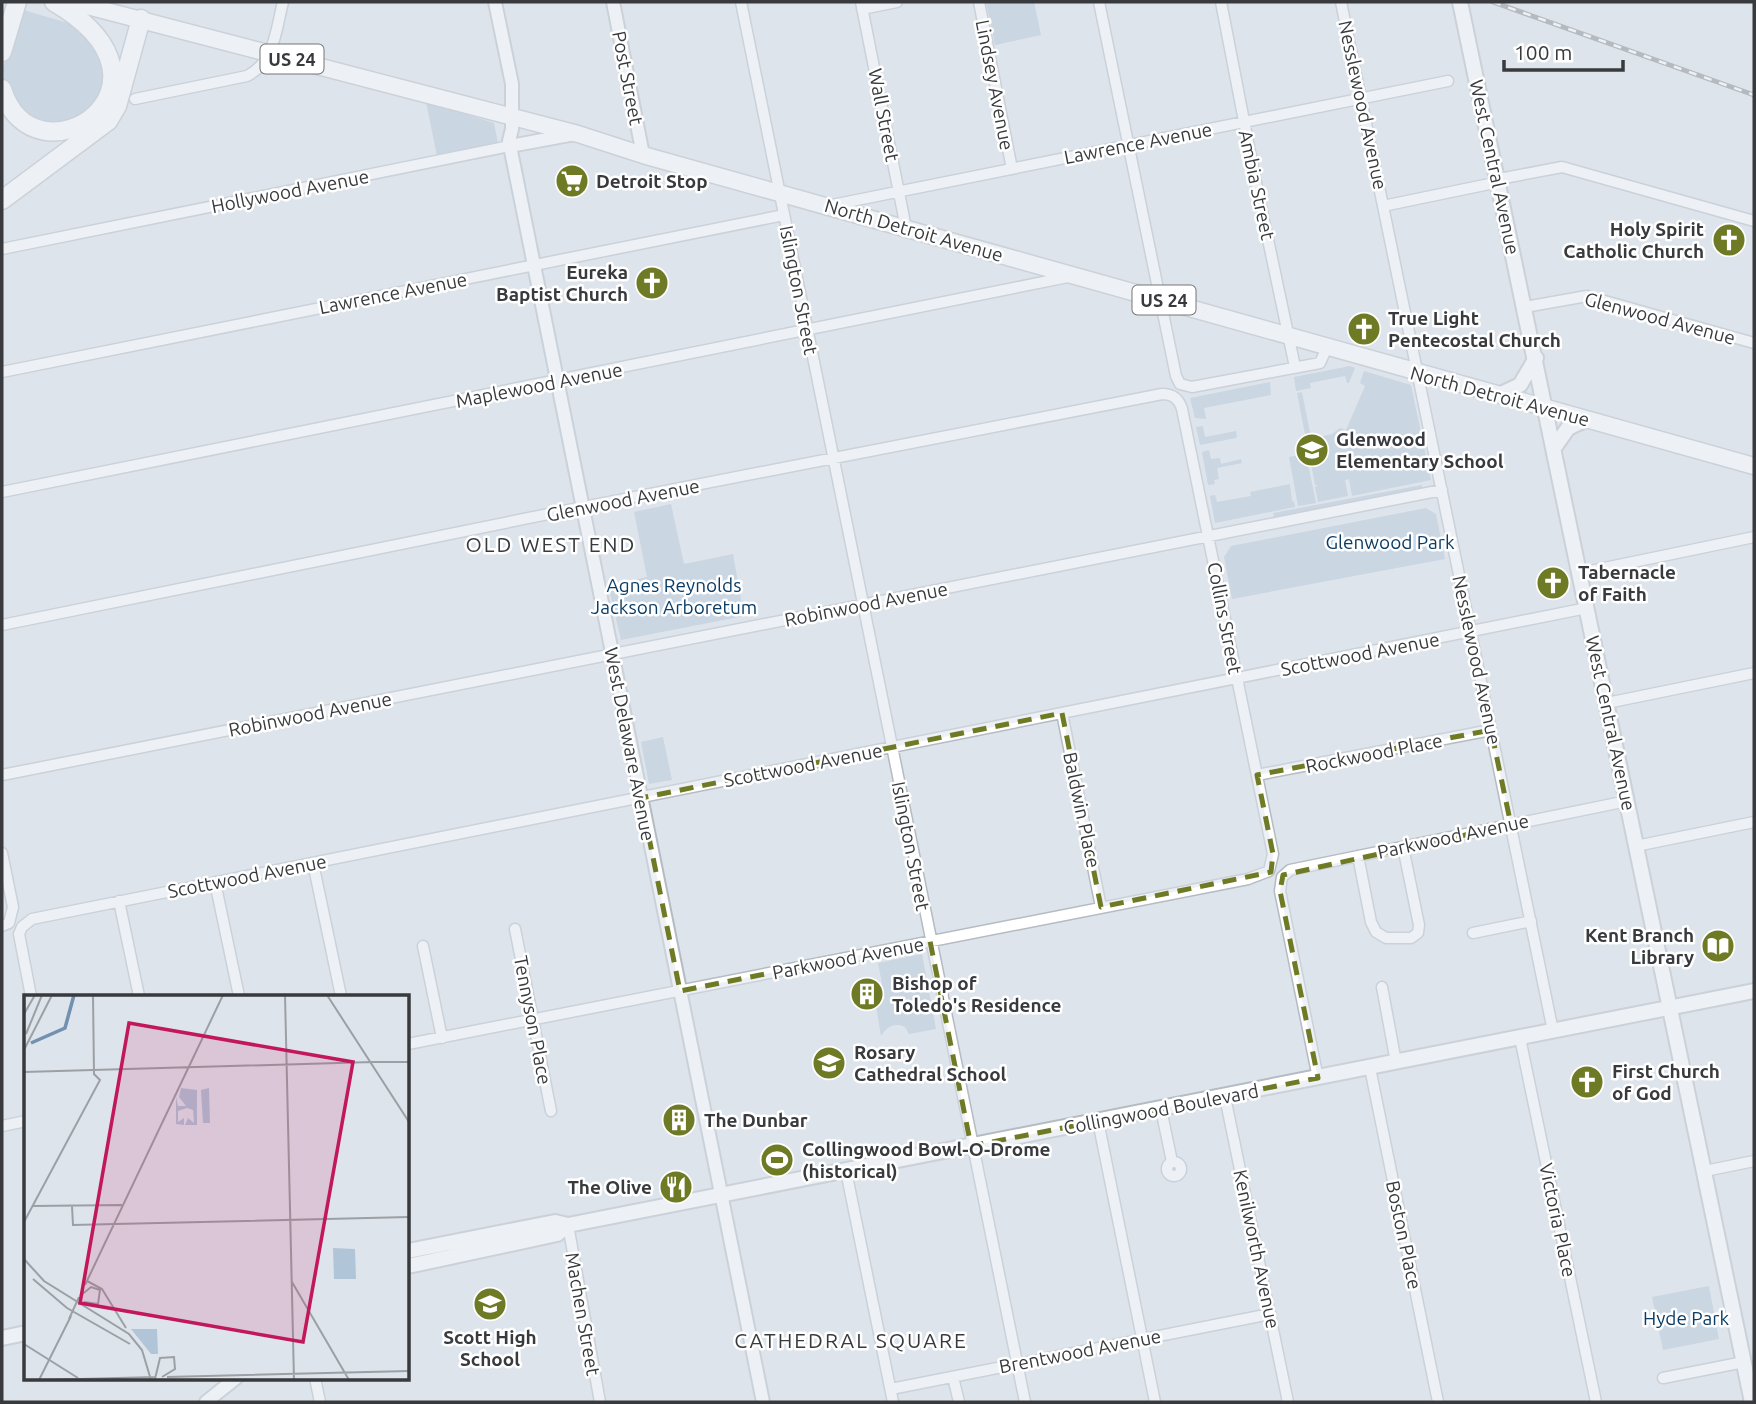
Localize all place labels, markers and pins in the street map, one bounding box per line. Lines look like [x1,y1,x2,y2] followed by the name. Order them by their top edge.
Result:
[553,162,591,200] supermarket icon: Detroit Stop
[596,170,708,192] place label: Detroit Stop
[1563,218,1704,262] place label: Holy Spirit Catholic Church
[1710,221,1748,259] church icon: Holy Spirit Catholic Church
[496,261,628,305] place label: Eureka Baptist Church
[633,264,671,302] church icon: Eureka Baptist Church
[1388,307,1561,351] place label: True Light Pentecostal Church
[1345,310,1383,348] church icon: True Light Pentecostal Church
[1336,428,1504,472] place label: Glenwood Elementary School
[1293,431,1331,469] school or university icon: Glenwood Elementary School
[1578,561,1676,605] place label: Tabernacle of Faith
[1534,564,1572,602] church icon: Tabernacle of Faith
[1585,924,1694,968] place label: Kent Branch Library
[1699,927,1737,965] library icon: Kent Branch Library
[892,972,1062,1016] place label: Bishop of Toledo's Residence
[848,975,886,1013] building icon: Bishop of Toledo's Residence
[854,1041,1007,1085] place label: Rosary Cathedral School
[810,1044,848,1082] school or university icon: Rosary Cathedral School
[1612,1060,1720,1104] place label: First Church of God
[1568,1063,1606,1101] church icon: First Church of God
[660,1101,698,1139] building icon: The Dunbar
[704,1109,808,1131] place label: The Dunbar
[802,1138,1051,1182] place label: Collingwood Bowl-O-Drome (historical)
[758,1141,796,1179] sports icon: Collingwood Bowl-O-Drome (historical)
[657,1168,695,1206] restaurant icon: The Olive
[567,1176,652,1198] place label: The Olive
[471,1285,509,1323] school or university icon: Scott High School
[443,1326,537,1370] place label: Scott High School

